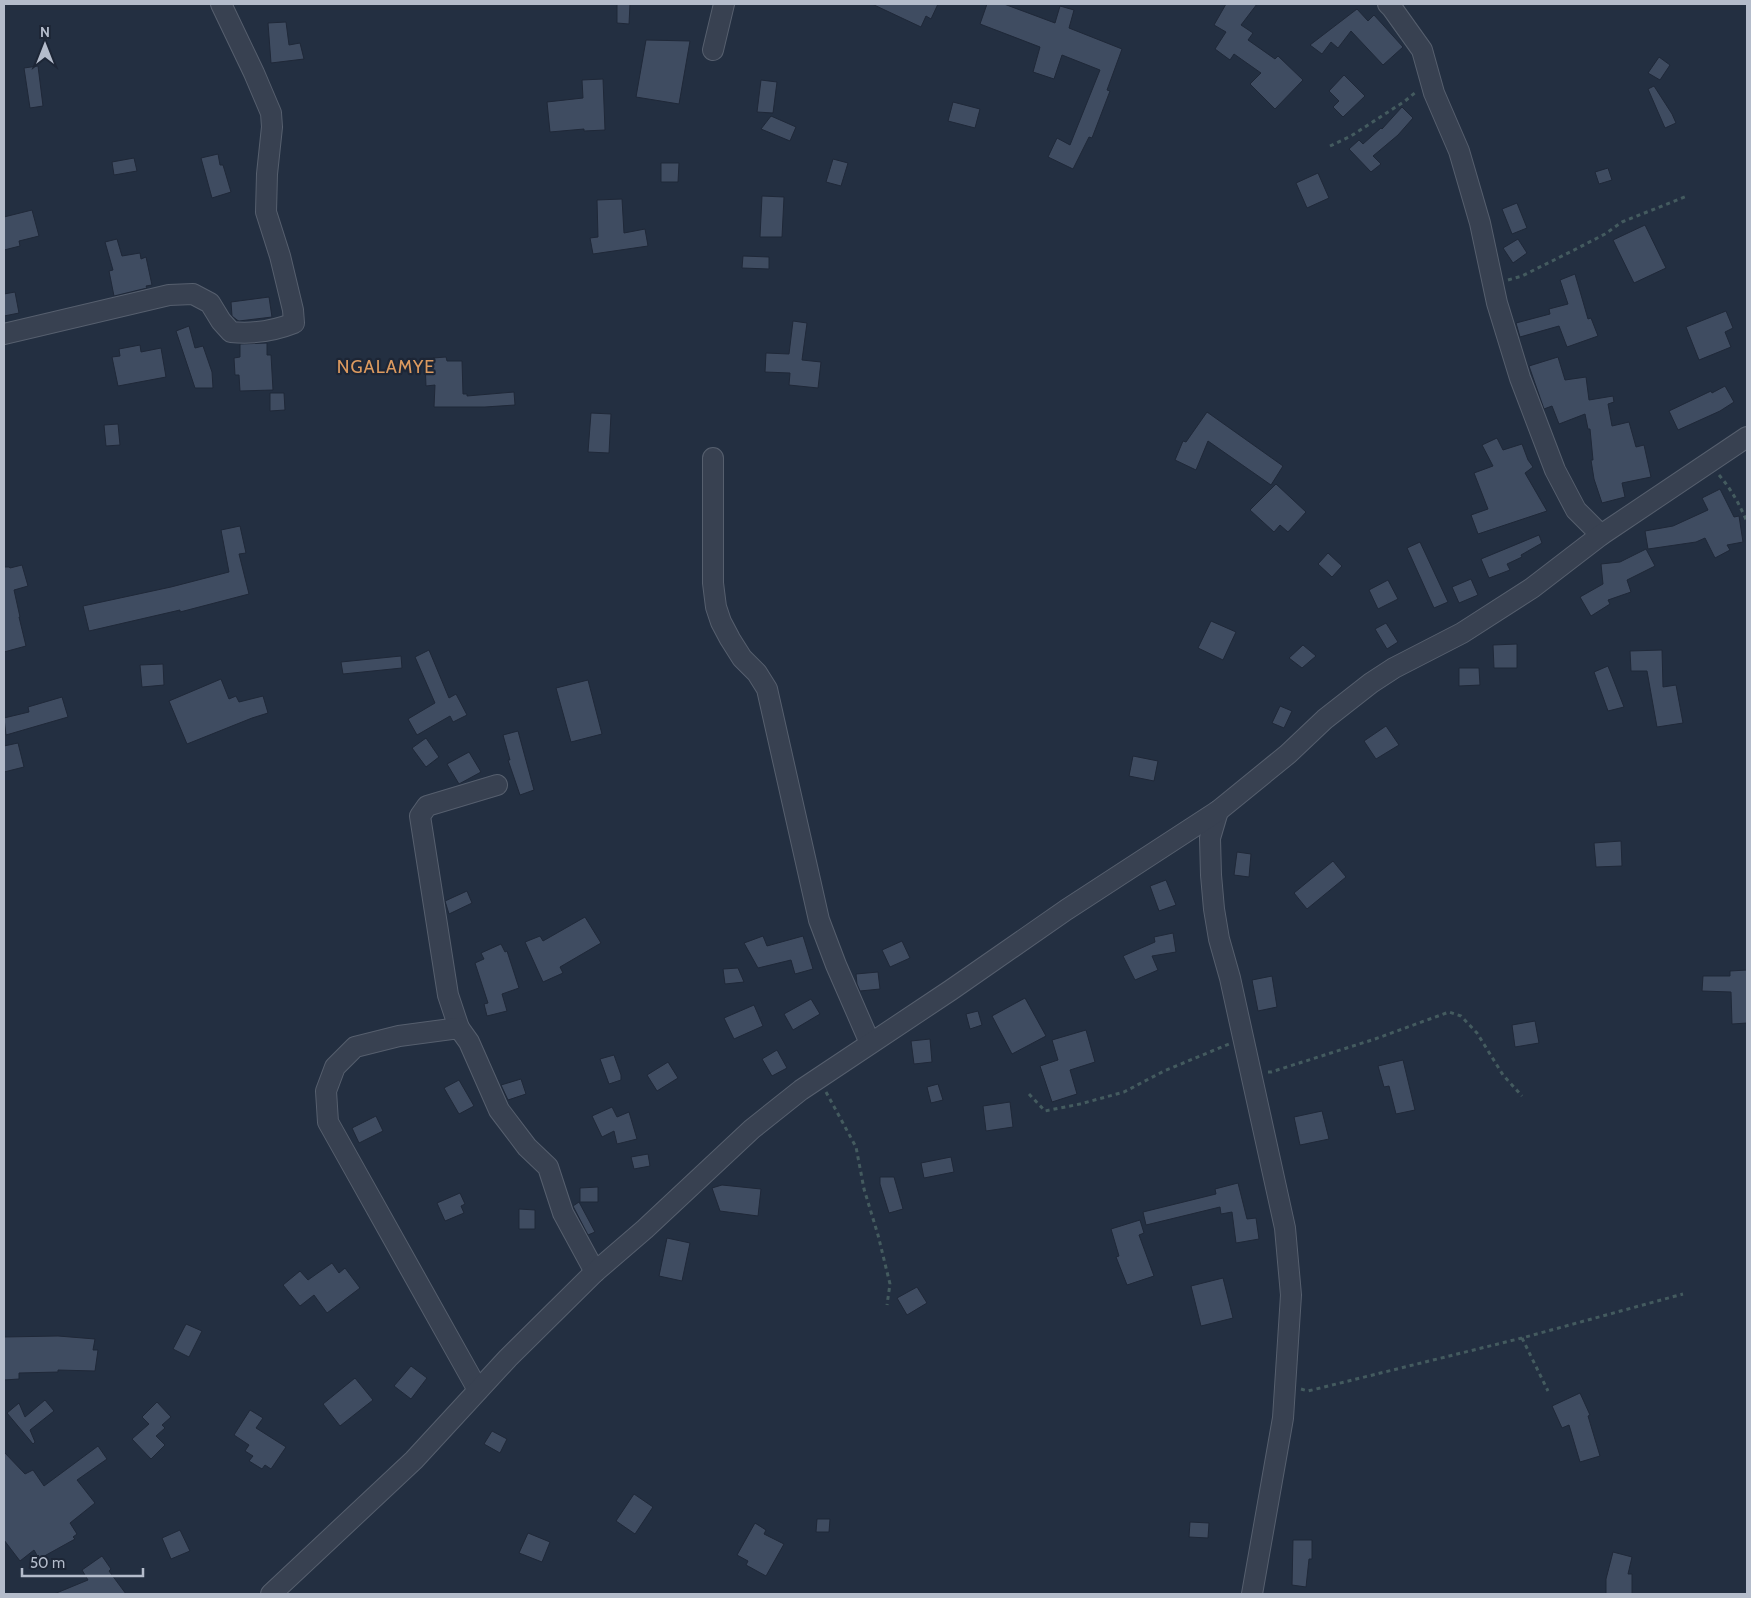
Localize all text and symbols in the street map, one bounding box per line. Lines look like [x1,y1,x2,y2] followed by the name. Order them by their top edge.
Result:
[20,20,70,70] north arrow
[40,23,50,41] text: N
[337,356,435,378] district label: NGALAMYE
[22,1546,144,1578] scale bar
[30,1554,65,1572] text: 50 m

